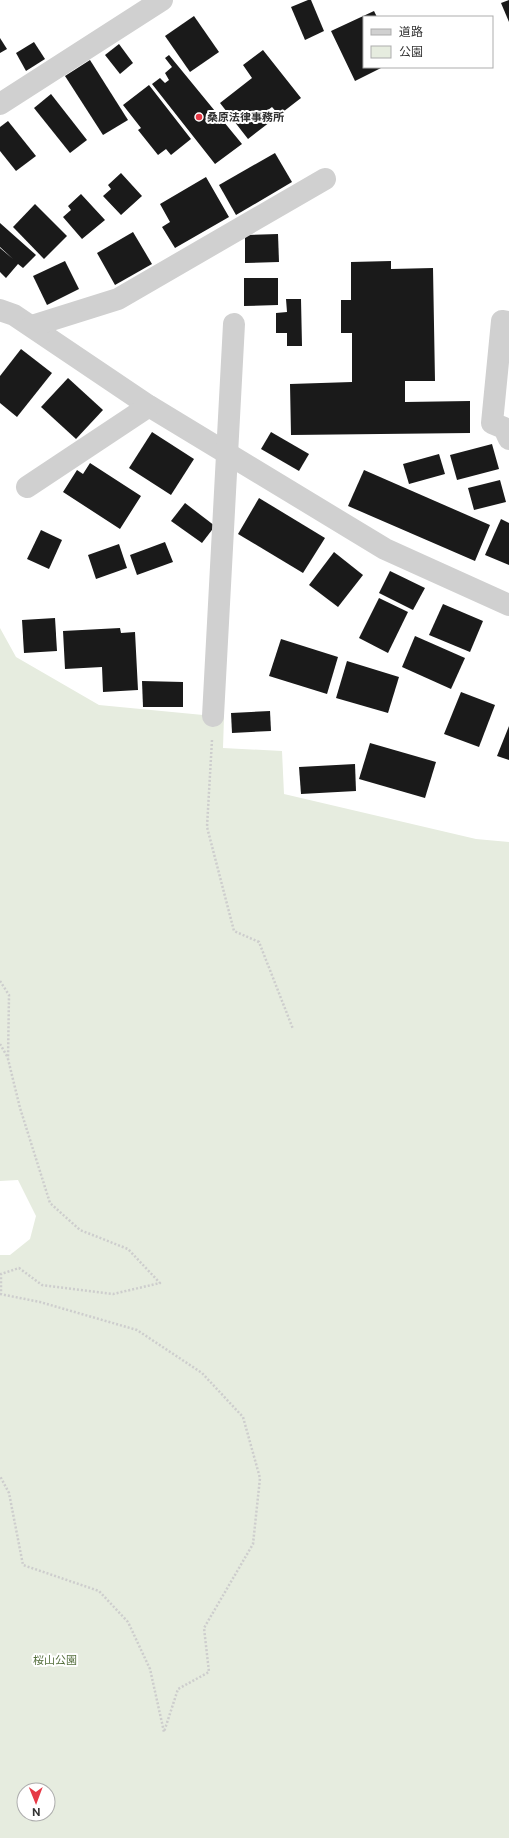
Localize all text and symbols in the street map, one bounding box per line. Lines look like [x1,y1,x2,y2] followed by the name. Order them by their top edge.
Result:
[363,16,493,68] legend
[399,25,423,39] text: 道路
[399,45,423,59] text: 公園
[207,111,284,123] place label: 桑原法律事務所
[194,112,204,122] marker: 桑原法律事務所
[33,1654,77,1666] park label: 桜山公園
[16,1782,56,1822] north arrow
[32,1806,41,1818] text: N

